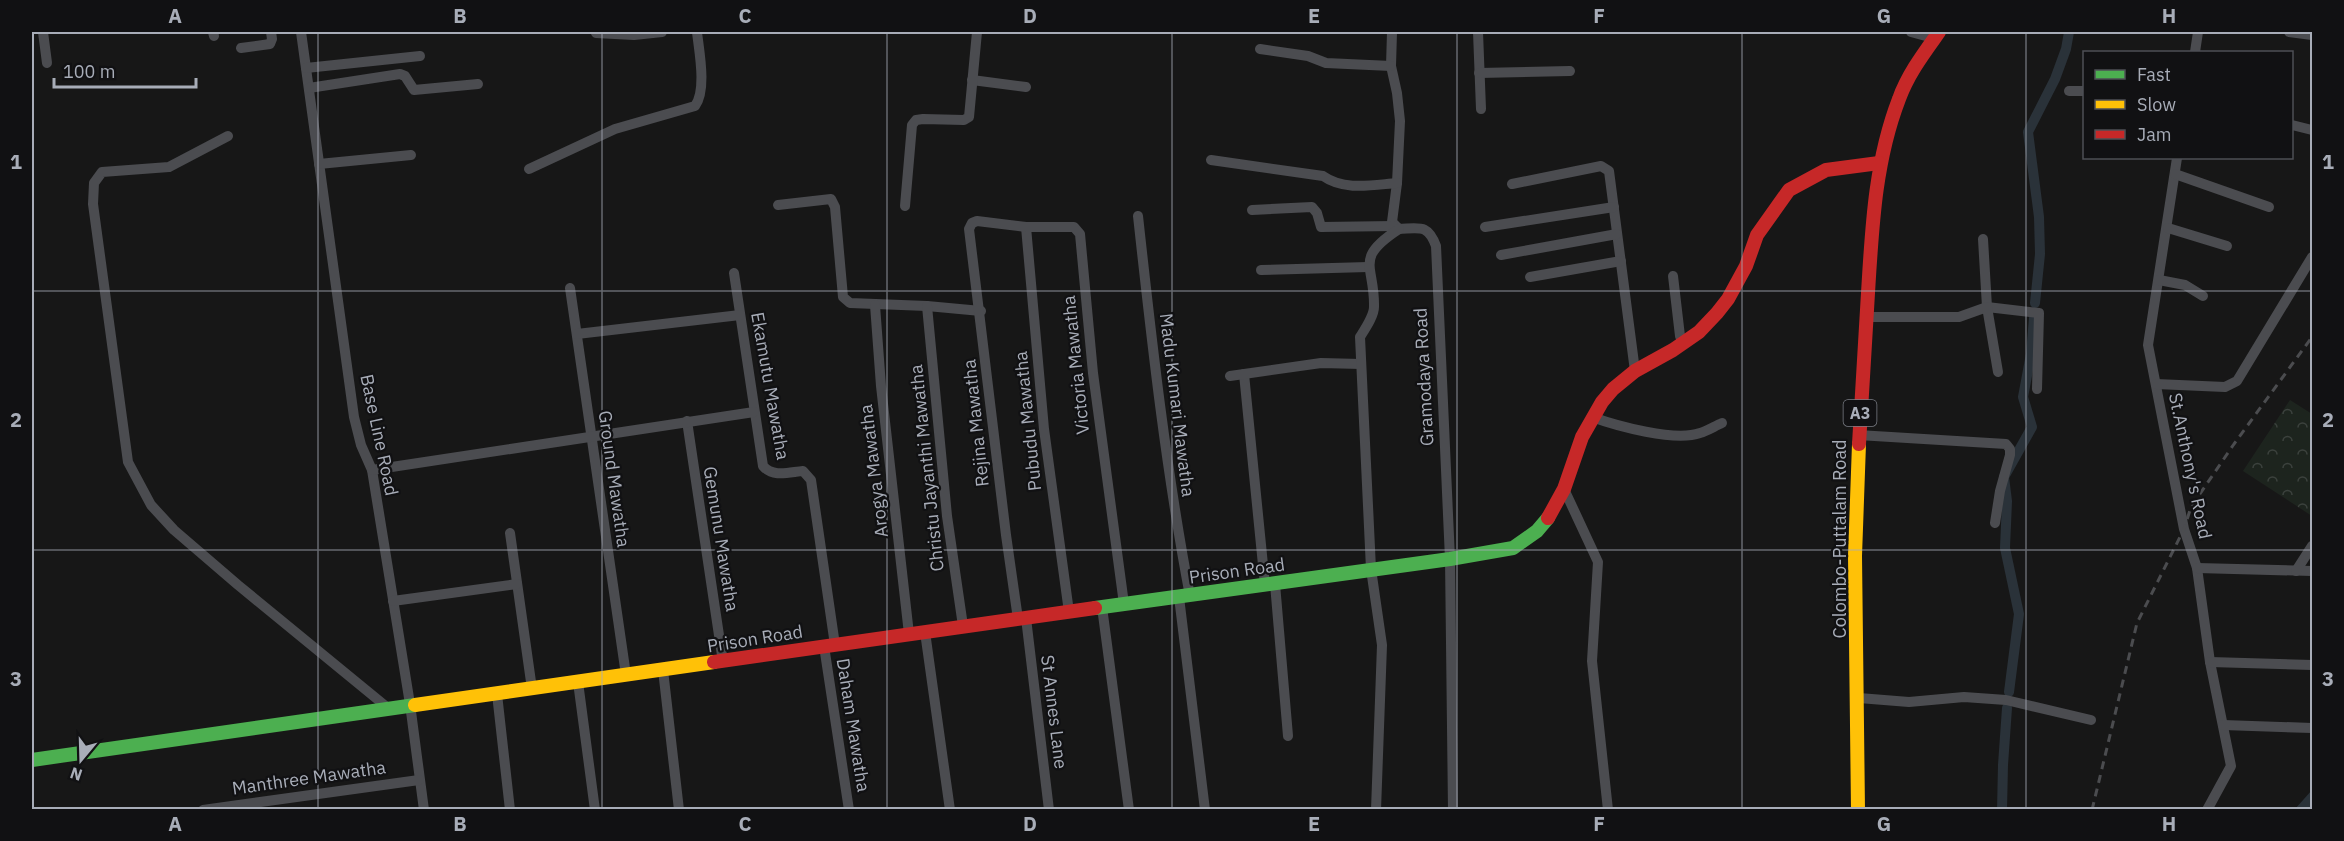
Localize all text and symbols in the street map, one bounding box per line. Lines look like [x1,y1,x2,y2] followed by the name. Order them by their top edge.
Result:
[168,2,182,29] text: A
[453,2,467,29] text: B
[738,2,752,29] text: C
[1023,2,1037,29] text: D
[1308,2,1320,29] text: E
[1593,2,1605,29] text: F
[1877,2,1891,29] text: G
[2162,2,2176,29] text: H
[54,51,196,89] scale bar
[2083,51,2293,159] legend
[63,60,115,83] text: 100 m
[2137,63,2171,86] text: Fast
[2137,93,2176,116] text: Slow
[2137,123,2172,146] text: Jam
[10,148,22,175] text: 1
[2322,148,2334,175] text: 1
[1057,294,1094,436] street label: Victoria Mawatha
[1408,307,1439,447] street label: Gramodaya Road
[746,310,795,462] street label: Ekamutu Mawatha
[1155,312,1200,498] street label: Madu Kumari Mawatha
[1009,350,1046,492] street label: Pubudu Mawatha
[957,358,994,488] street label: Rejina Mawatha
[904,363,949,573] street label: Christu Jayanthi Mawatha
[355,372,404,498] street label: Base Line Road
[2164,391,2217,541] street label: St.Anthony's Road
[1844,400,1876,426] road number: A3
[854,403,893,539] street label: Arogya Mawatha
[10,406,22,433] text: 2
[2322,406,2334,433] text: 2
[594,409,636,549] street label: Ground Mawatha
[1828,440,1851,638] street label: Colombo-Puttalam Road
[699,465,744,614] street label: Gemunu Mawatha
[1188,552,1286,589] street label: Prison Road
[705,620,804,657] street label: Prison Road
[1036,654,1073,770] street label: St Annes Lane
[832,656,875,794] street label: Daham Mawatha
[10,665,22,692] text: 3
[2322,665,2334,692] text: 3
[51,730,111,790] north arrow
[231,755,388,800] street label: Manthree Mawatha
[67,763,85,786] text: N
[168,810,182,837] text: A
[453,810,467,837] text: B
[738,810,752,837] text: C
[1023,810,1037,837] text: D
[1308,810,1320,837] text: E
[1593,810,1605,837] text: F
[1877,810,1891,837] text: G
[2162,810,2176,837] text: H

